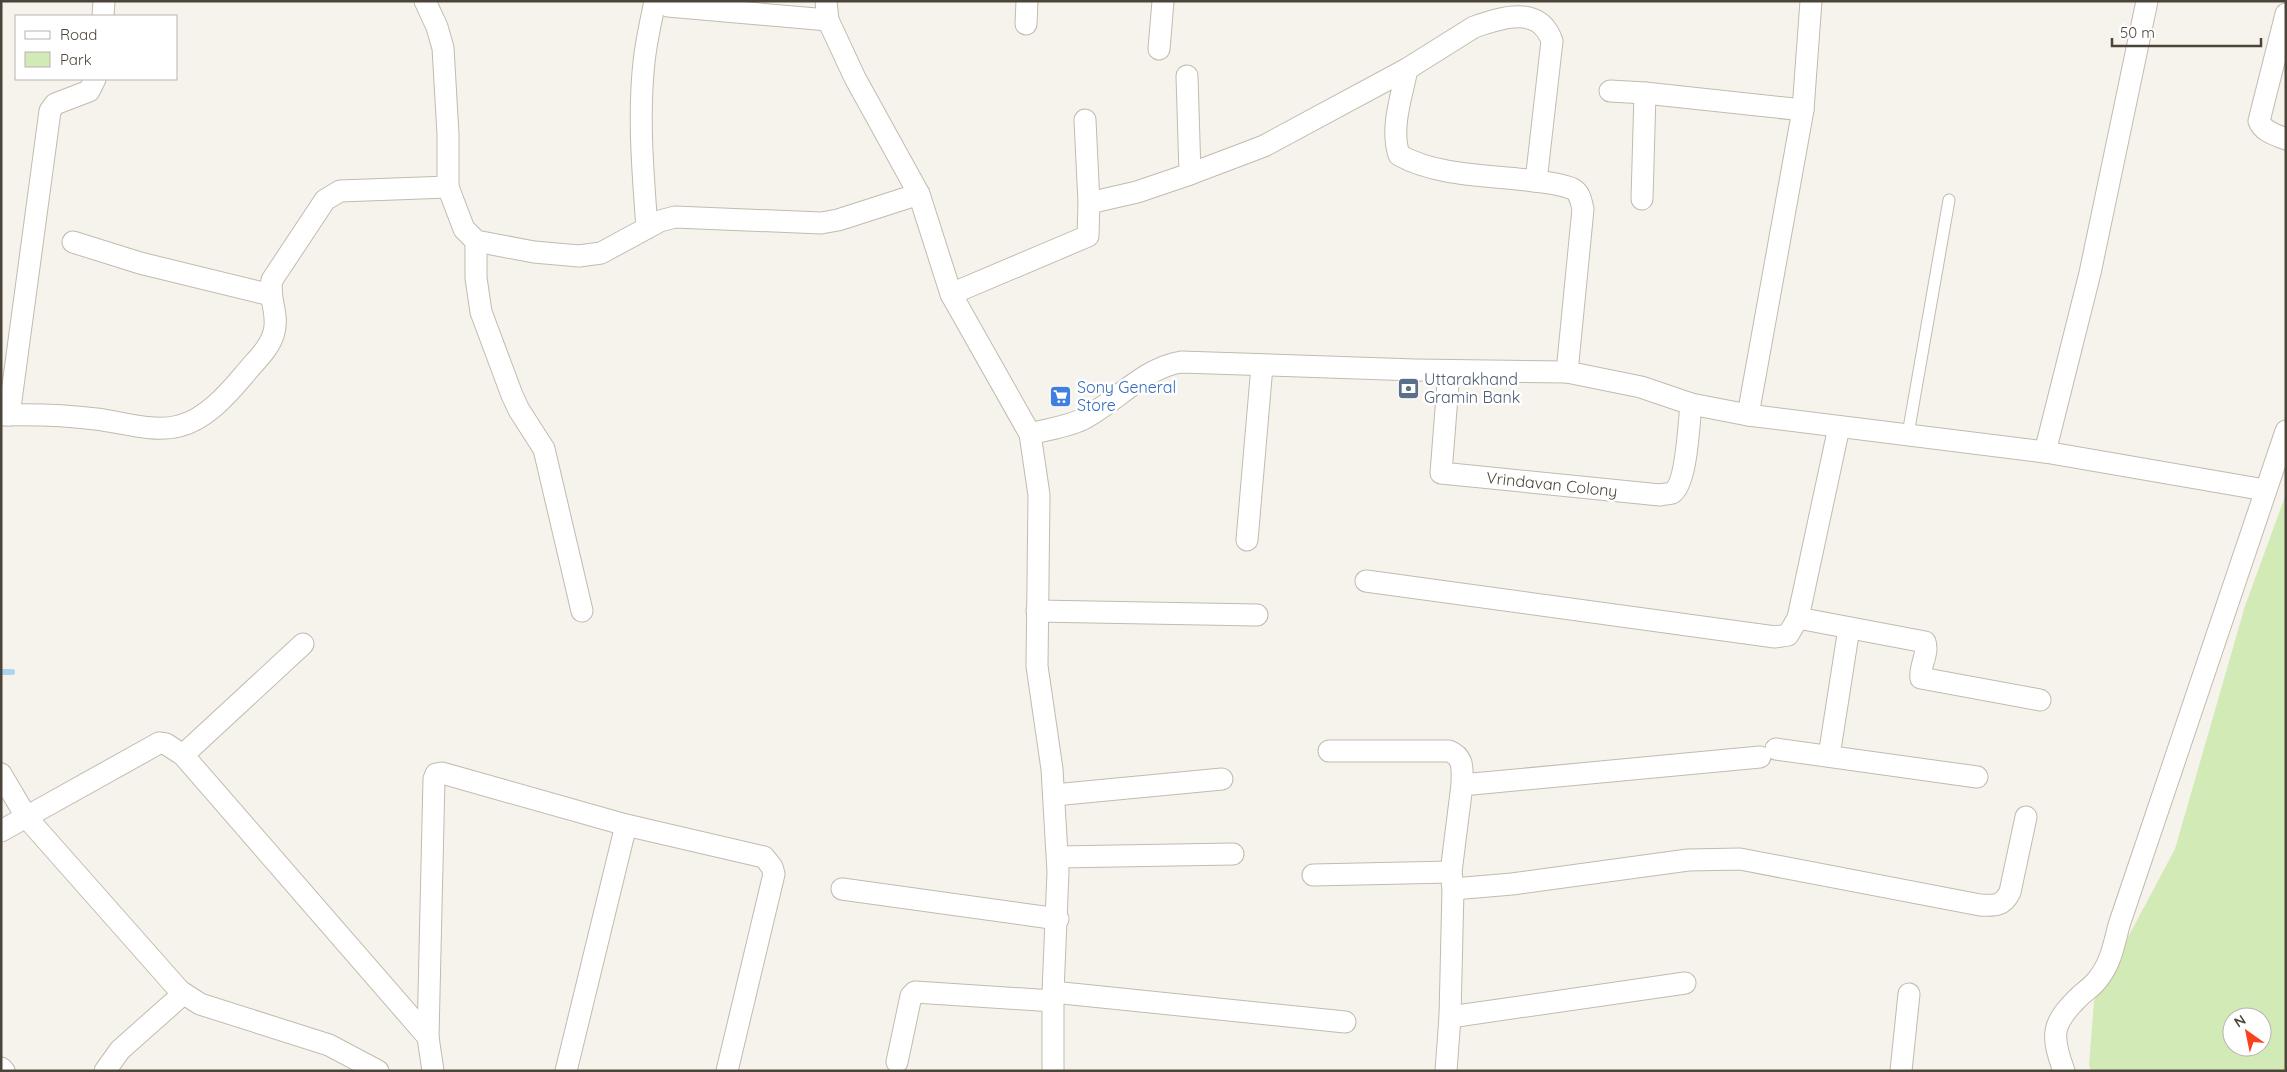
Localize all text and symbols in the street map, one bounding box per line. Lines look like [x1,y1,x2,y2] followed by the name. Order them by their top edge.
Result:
[15,15,178,80] legend
[2112,15,2261,47] scale bar
[2120,23,2155,42] text: 50 m
[60,25,97,44] text: Road
[60,50,92,69] text: Park
[1424,369,1520,407] place label: Uttarakhand Gramin Bank
[1396,376,1420,400] bank icon: Uttarakhand Gramin Bank
[1077,377,1176,415] place label: Sony General Store
[1049,384,1073,408] supermarket icon: Sony General Store
[1485,467,1619,501] street label: Vrindavan Colony
[2222,1007,2272,1057] north arrow
[2231,1011,2249,1031] text: N

